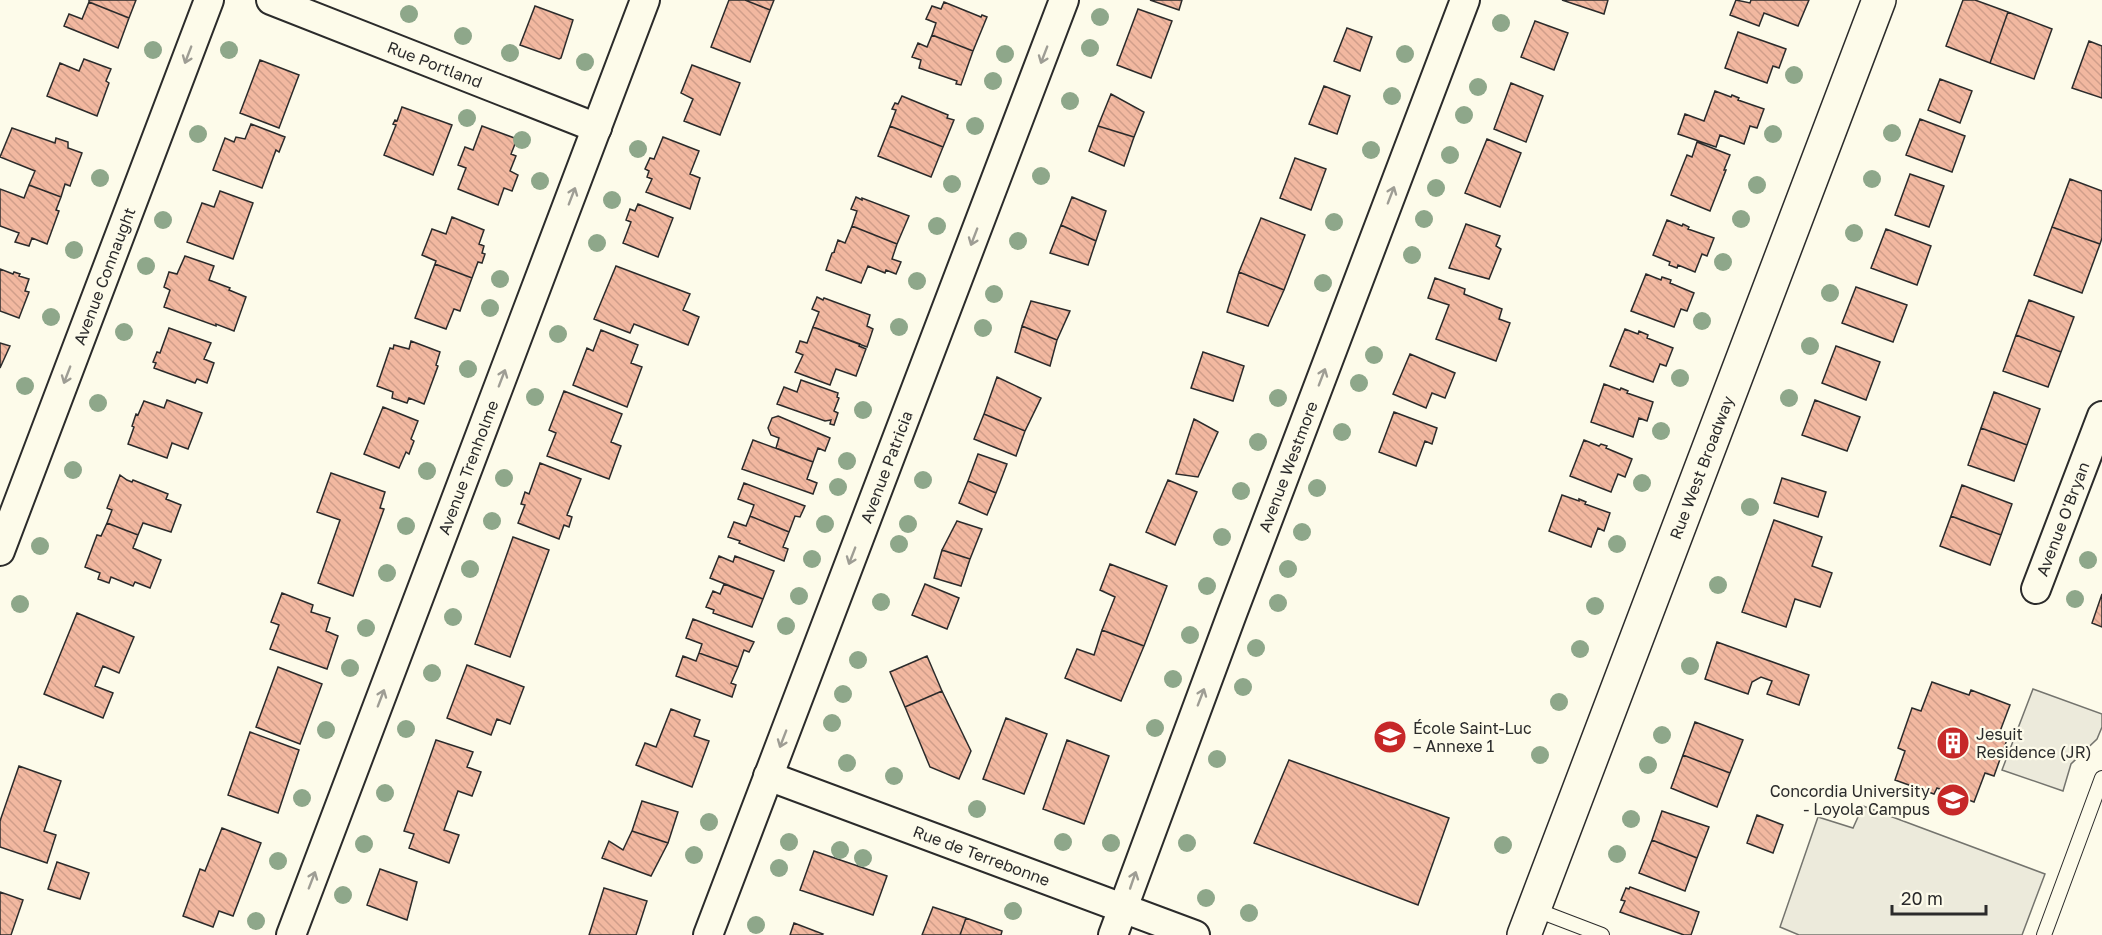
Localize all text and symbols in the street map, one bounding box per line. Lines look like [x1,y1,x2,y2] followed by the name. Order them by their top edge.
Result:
[384,37,485,92] street label: Rue Portland
[182,45,193,64] one-way arrow
[1037,45,1048,63] one-way arrow
[1386,186,1397,205] one-way arrow
[567,187,578,206] one-way arrow
[69,205,139,348] street label: Avenue Connaught
[968,227,979,246] one-way arrow
[61,365,72,383] one-way arrow
[1317,368,1328,387] one-way arrow
[497,369,508,388] one-way arrow
[1665,393,1738,542] street label: Rue West Broadway
[434,397,503,537] street label: Avenue Trenholme
[1254,398,1322,535] street label: Avenue Westmore
[856,408,917,526] street label: Avenue Patricia
[2032,459,2094,579] street label: Avenue O'Bryan
[846,547,857,565] one-way arrow
[1196,688,1207,707] one-way arrow
[376,689,387,708] one-way arrow
[1413,718,1532,756] place label: École Saint-Luc – Annexe 1
[1372,719,1408,755] school or university icon: École Saint-Luc – Annexe 1
[1976,724,2092,762] place label: Jesuit Residence (JR)
[1935,725,1971,761] building icon: Jesuit Residence (JR)
[777,729,788,748] one-way arrow
[1770,781,1930,819] place label: Concordia University - Loyola Campus
[1935,782,1971,818] school or university icon: Concordia University - Loyola Campus
[910,821,1053,890] street label: Rue de Terrebonne
[307,871,318,890] one-way arrow
[1128,871,1139,890] one-way arrow
[1892,878,1986,916] scale bar
[1901,887,1943,909] text: 20 m

